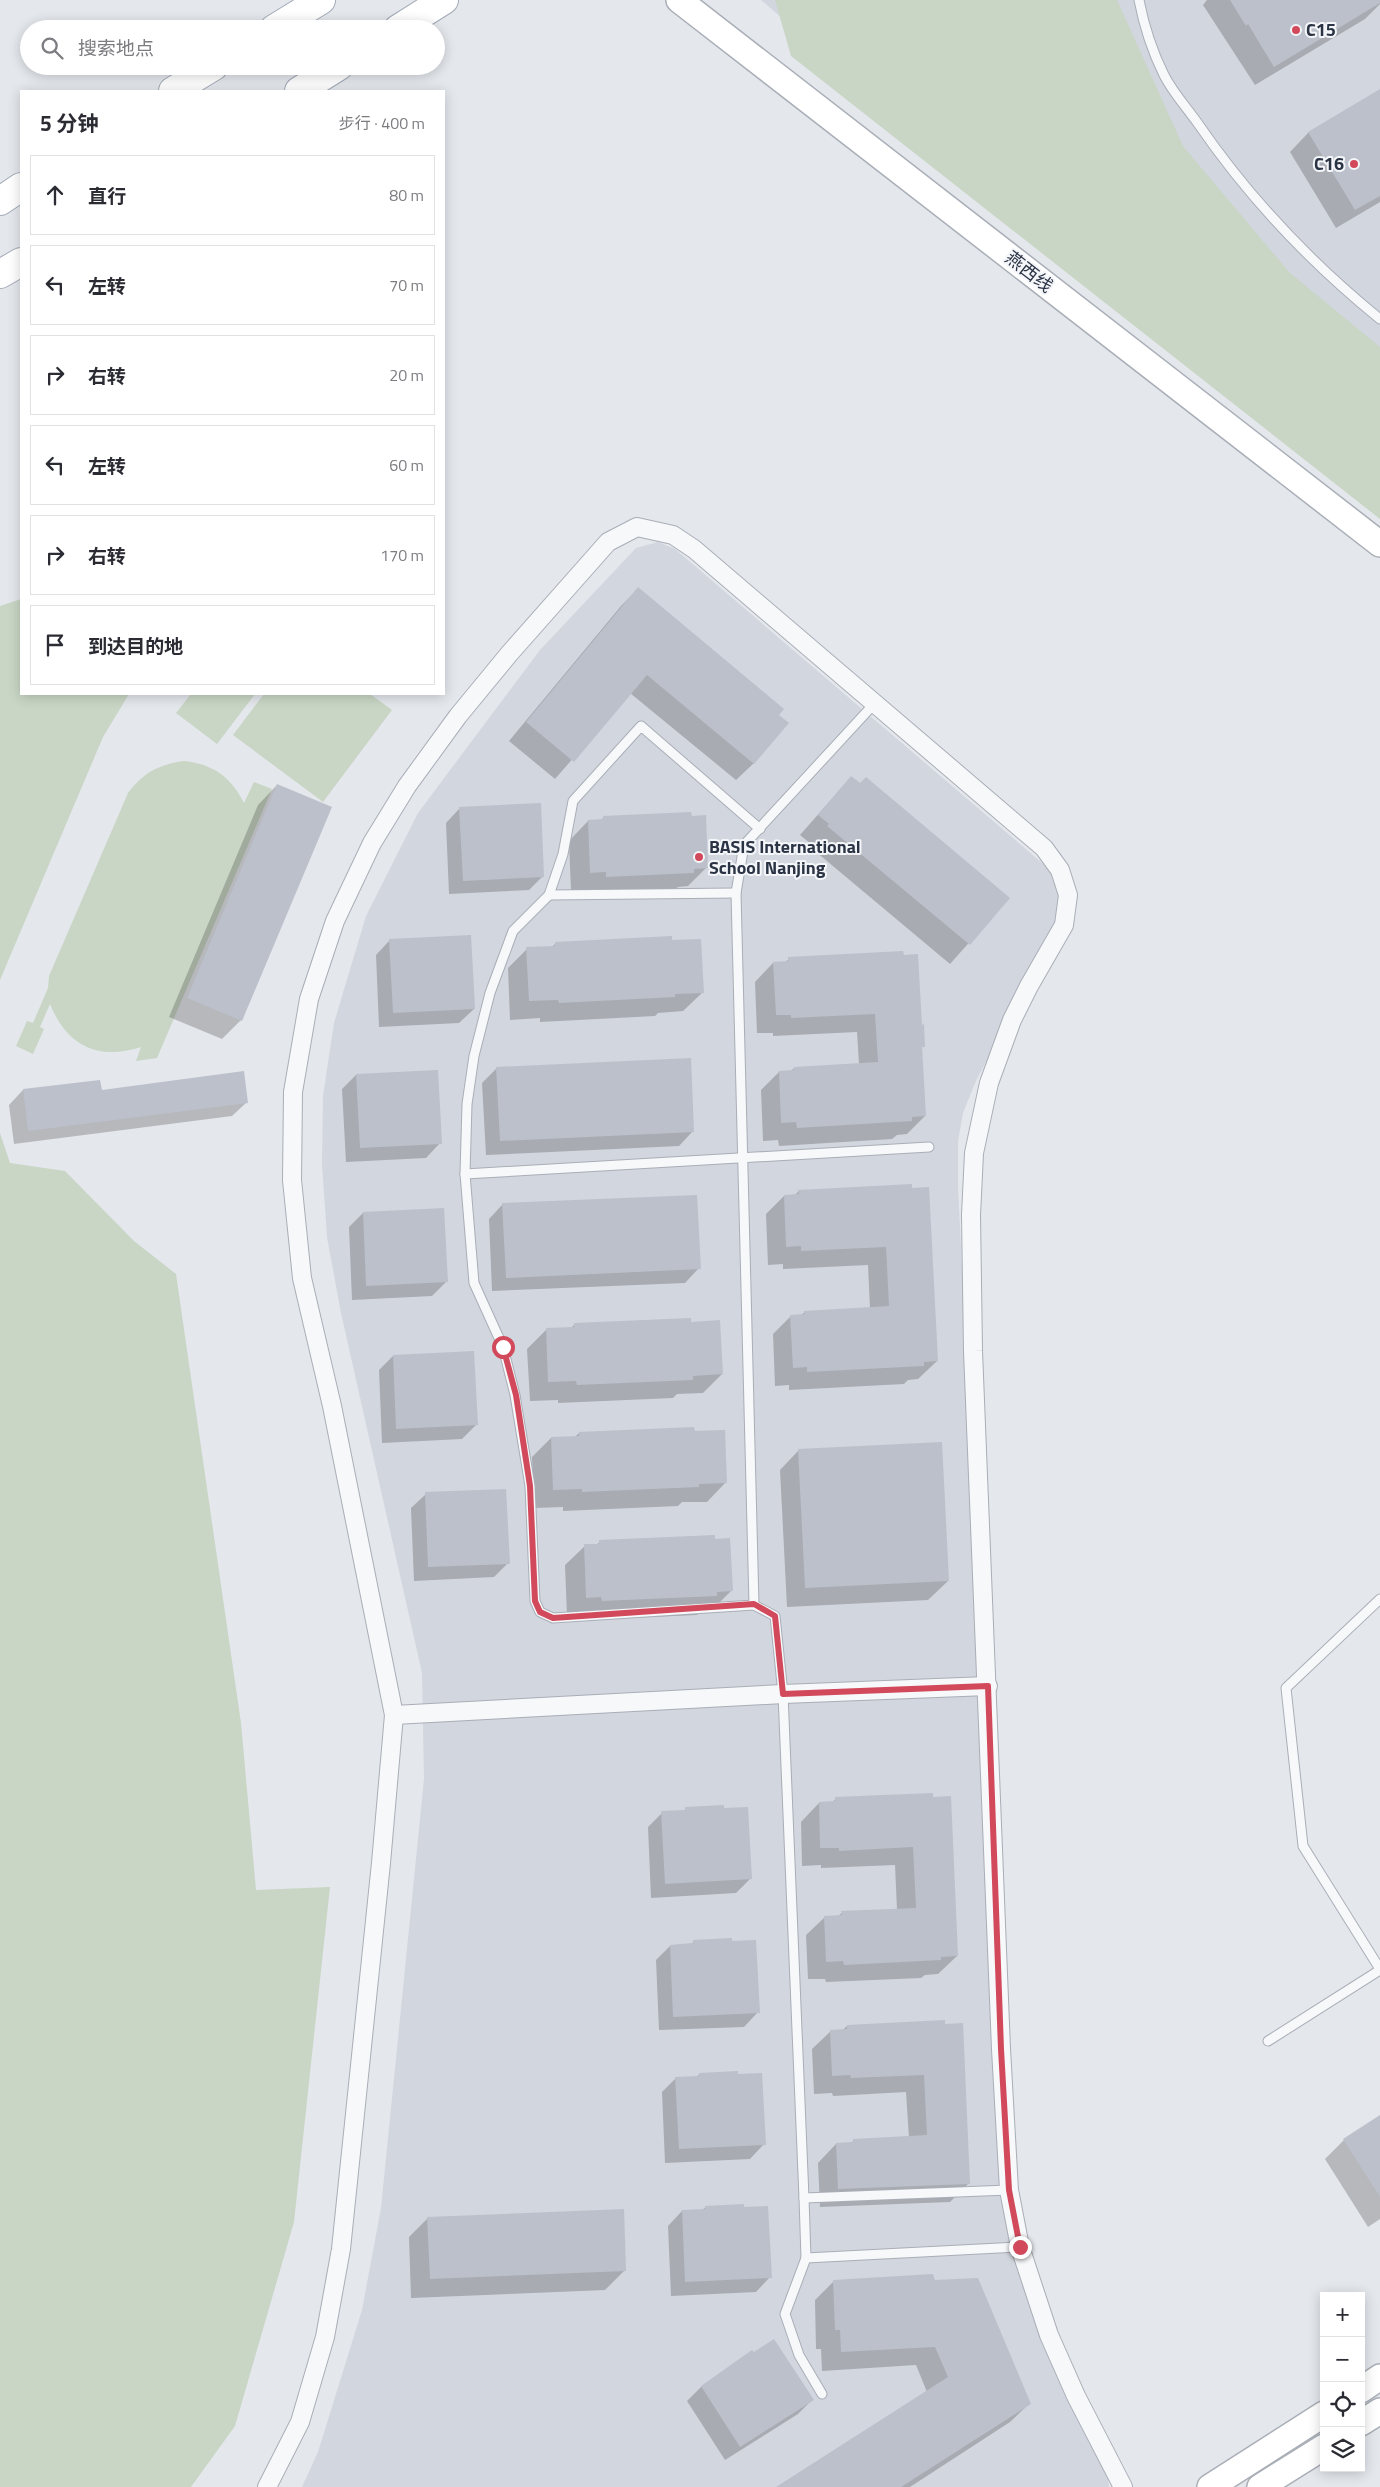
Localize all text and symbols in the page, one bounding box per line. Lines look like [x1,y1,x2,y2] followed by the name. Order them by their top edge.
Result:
[1306,16,1336,43] place label: C15
[20,20,445,75] search box
[1290,24,1302,36] marker: C15
[78,33,154,62] text: 搜索地点
[38,34,66,62] icon: search
[40,107,98,139] text: 5 分钟
[339,111,425,135] text: 步行 · 400 m
[1314,150,1344,177] place label: C16
[1348,158,1360,170] marker: C16
[41,181,69,209] icon: ahead
[88,181,126,210] text: 直行
[389,183,424,207] text: 80 m
[1000,244,1059,299] street label: 燕西线
[41,271,69,299] icon: left
[88,271,126,300] text: 左转
[389,273,424,297] text: 70 m
[41,361,69,389] icon: right
[88,361,126,390] text: 右转
[389,363,424,387] text: 20 m
[41,451,69,479] icon: left
[88,451,126,480] text: 左转
[389,453,424,477] text: 60 m
[41,541,69,569] icon: right
[88,541,126,570] text: 右转
[380,543,424,567] text: 170 m
[41,631,69,659] icon: arrive
[88,631,183,660] text: 到达目的地
[709,833,861,881] place label: BASIS International School Nanjing
[693,851,705,863] marker: BASIS International School Nanjing
[492,1336,515,1359] route start
[1009,2236,1032,2259] route end
[1320,2292,1365,2472] map controls
[1320,2292,1365,2337] button: +
[1320,2337,1365,2382] button: −
[1320,2382,1365,2427] button: locate
[1320,2427,1365,2472] button: layers

